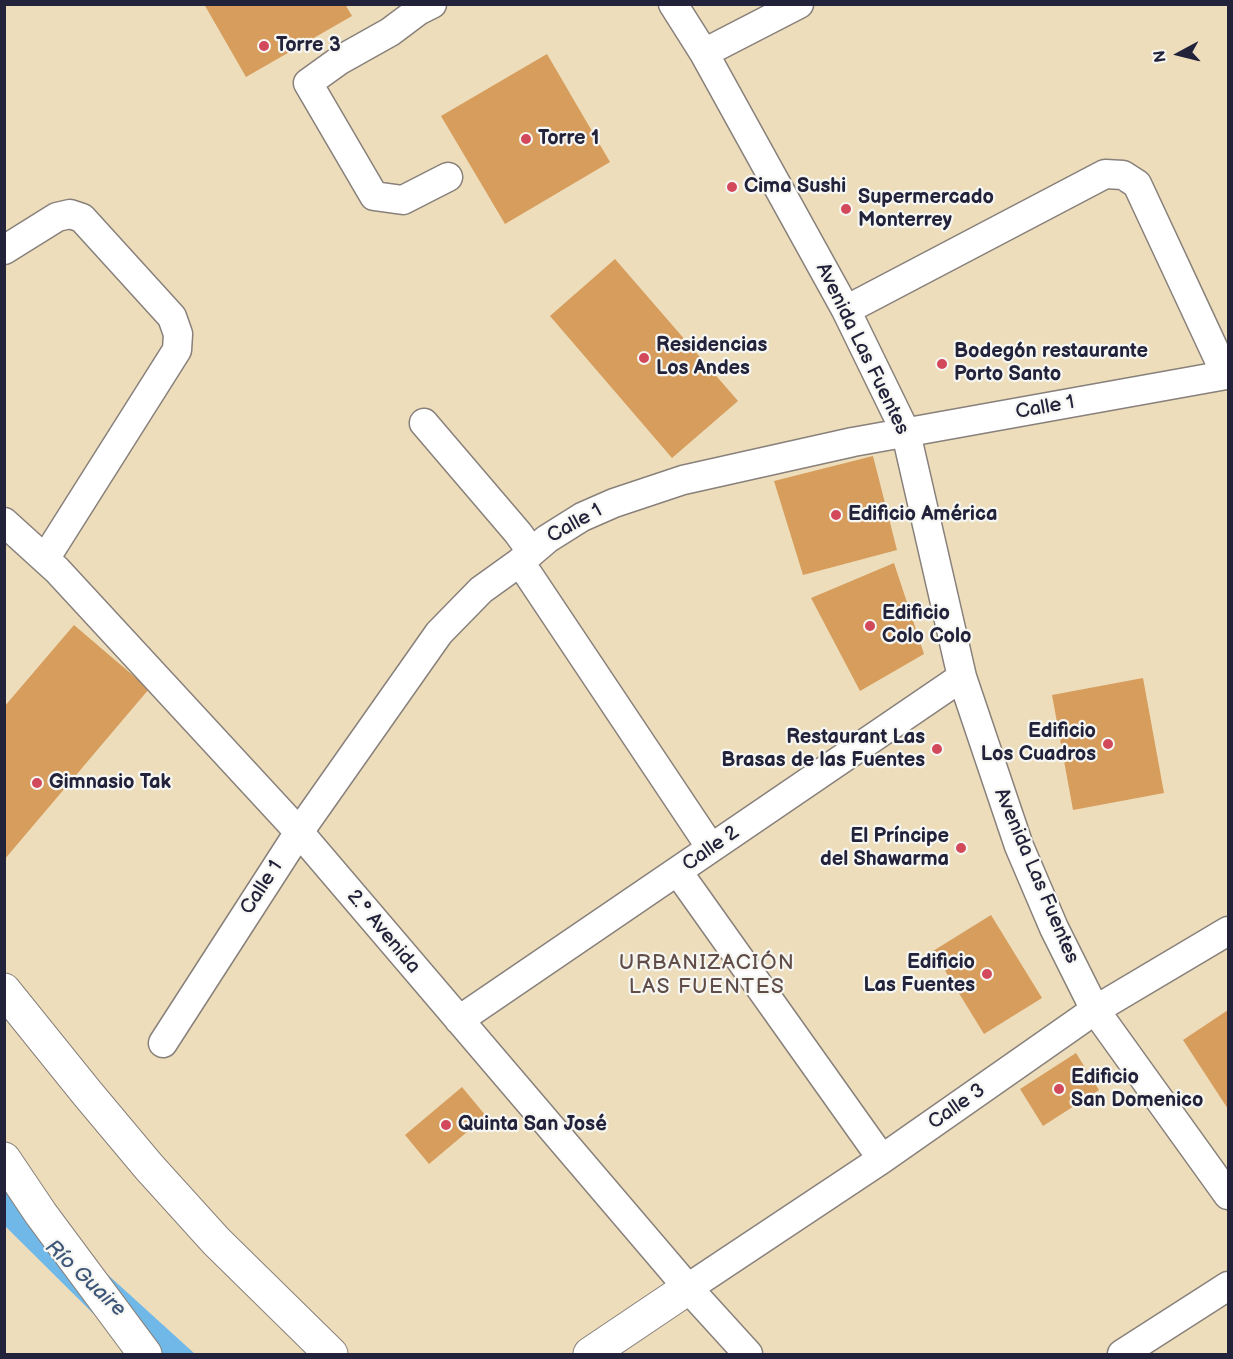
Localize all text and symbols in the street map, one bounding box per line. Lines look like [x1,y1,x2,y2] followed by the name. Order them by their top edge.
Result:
[1149,24,1209,84] north arrow
[276,34,341,58] place label: Torre 3
[257,39,271,53] marker: Torre 3
[1150,49,1171,63] text: N
[538,127,599,151] place label: Torre 1
[519,132,533,146] marker: Torre 1
[744,175,846,199] place label: Cima Sushi
[725,180,739,194] marker: Cima Sushi
[858,186,994,233] place label: Supermercado Monterrey
[839,202,853,216] marker: Supermercado Monterrey
[810,259,914,439] street label: Avenida Las Fuentes
[656,334,767,381] place label: Residencias Los Andes
[954,340,1148,387] place label: Bodegón restaurante Porto Santo
[637,351,651,365] marker: Residencias Los Andes
[935,357,949,371] marker: Bodegón restaurante Porto Santo
[1014,391,1076,425] street label: Calle 1
[543,499,607,549] street label: Calle 1
[848,503,997,527] place label: Edificio América
[829,508,843,522] marker: Edificio América
[882,602,971,649] place label: Edificio Colo Colo
[863,619,877,633] marker: Edificio Colo Colo
[981,720,1096,767] place label: Edificio Los Cuadros
[721,726,925,773] place label: Restaurant Las Brasas de las Fuentes
[1101,737,1115,751] marker: Edificio Los Cuadros
[930,742,944,756] marker: Restaurant Las Brasas de las Fuentes
[49,771,171,795] place label: Gimnasio Tak
[30,776,44,790] marker: Gimnasio Tak
[988,785,1084,967] street label: Avenida Las Fuentes
[678,821,744,877] street label: Calle 2
[820,825,949,872] place label: El Príncipe del Shawarma
[954,841,968,855] marker: El Príncipe del Shawarma
[236,857,288,919] street label: Calle 1
[341,885,425,979] street label: 2.° Avenida
[619,951,795,1001] district label: URBANIZACIÓN LAS FUENTES
[863,951,975,998] place label: Edificio Las Fuentes
[980,967,994,981] marker: Edificio Las Fuentes
[1071,1066,1203,1113] place label: Edificio San Domenico
[924,1079,990,1135] street label: Calle 3
[1052,1082,1066,1096] marker: Edificio San Domenico
[458,1113,607,1137] place label: Quinta San José
[439,1118,453,1132] marker: Quinta San José
[39,1235,131,1323] water label: Río Guaire

